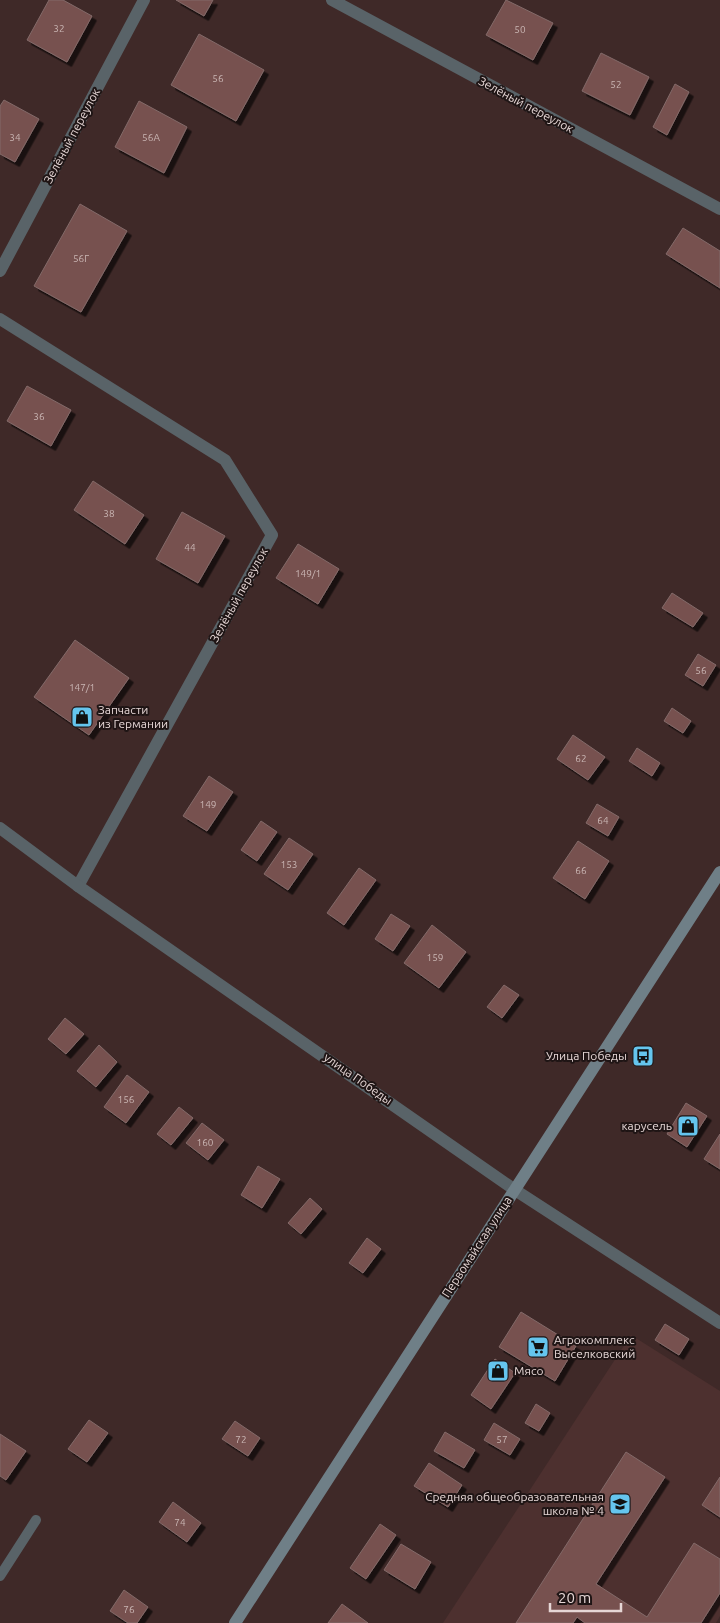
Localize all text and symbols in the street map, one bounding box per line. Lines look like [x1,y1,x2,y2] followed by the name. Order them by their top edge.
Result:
[53,23,65,34] house number: 32
[514,24,526,35] house number: 50
[212,73,224,84] house number: 56
[476,74,576,135] street label: Зелёный переулок
[610,79,622,90] house number: 52
[41,86,102,186] street label: Зелёный переулок
[9,132,21,143] house number: 34
[142,132,160,143] house number: 56А
[73,253,89,264] house number: 56Г
[33,411,45,422] house number: 36
[103,508,115,519] house number: 38
[184,542,196,553] house number: 44
[207,545,270,644] street label: Зелёный переулок
[295,568,321,579] house number: 149/1
[695,665,707,676] house number: 56
[69,682,95,693] house number: 147/1
[98,703,168,730] place label: Запчасти из Германии
[70,705,94,729] shop icon: Запчасти из Германии
[575,753,587,764] house number: 62
[200,799,216,810] house number: 149
[597,815,609,826] house number: 64
[281,859,297,870] house number: 153
[575,865,587,876] house number: 66
[427,952,443,963] house number: 159
[631,1044,655,1068] bus stop icon: Улица Победы
[546,1049,627,1062] place label: Улица Победы
[322,1050,395,1107] street label: улица Победы
[118,1094,135,1105] house number: 156
[676,1114,700,1138] shop icon: карусель
[621,1119,672,1132] place label: карусель
[197,1137,214,1148] house number: 160
[439,1194,514,1300] street label: Первомайская улица
[554,1333,635,1360] place label: Агрокомплекс Выселковский
[526,1335,550,1359] supermarket icon: Агрокомплекс Выселковский
[486,1359,510,1383] shop icon: Мясо
[514,1364,543,1377] place label: Мясо
[235,1434,247,1445] house number: 72
[496,1434,508,1445] house number: 57
[425,1490,604,1517] place label: Средняя общеобразовательная школа № 4
[608,1492,632,1516] school or university icon: Средняя общеобразовательная школа № 4
[174,1517,186,1528] house number: 74
[550,1580,621,1612] scale bar
[558,1589,591,1606] text: 20 m
[123,1604,135,1615] house number: 76

